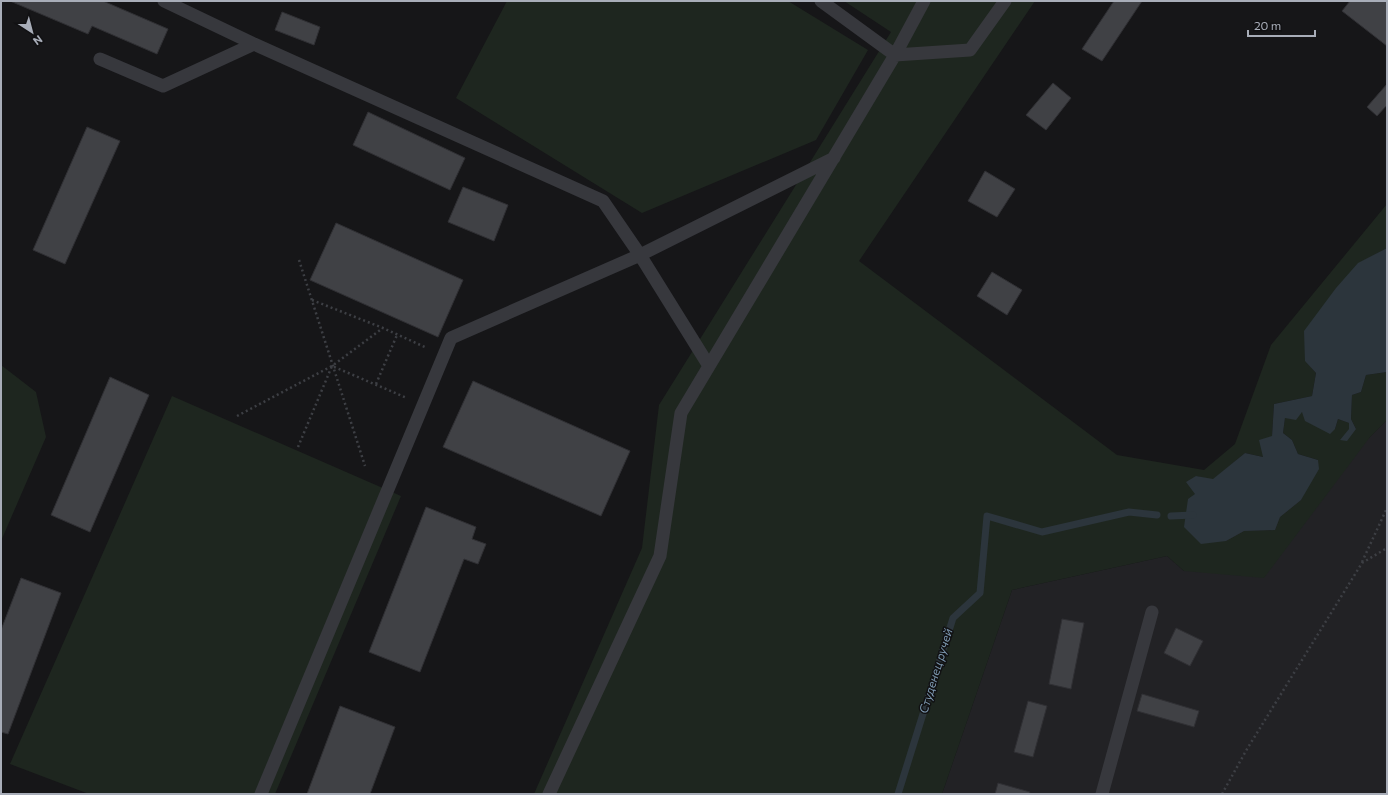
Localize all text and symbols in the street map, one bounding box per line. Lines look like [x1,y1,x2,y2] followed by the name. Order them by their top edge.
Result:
[12,12,52,52] north arrow
[1248,12,1315,38] scale bar
[1254,18,1281,32] text: 20 m
[31,33,45,48] text: N
[916,627,955,715] water label: Студенец ручей

